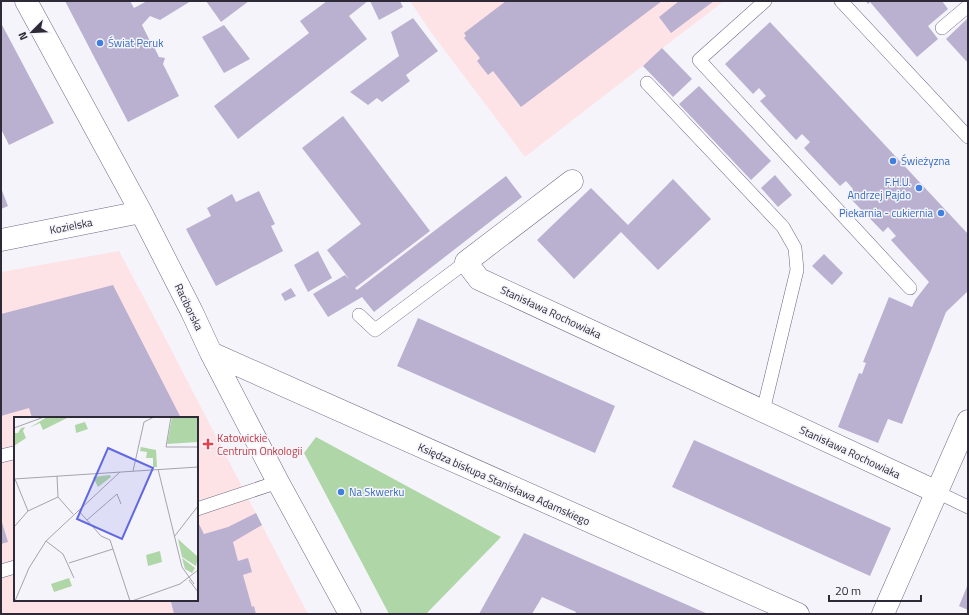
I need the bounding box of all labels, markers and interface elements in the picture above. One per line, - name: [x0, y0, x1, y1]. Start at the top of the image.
- north arrow: [12, 12, 52, 52]
- text: N: [14, 29, 32, 43]
- place label: Świat Peruk: [108, 35, 164, 51]
- marker: Świat Peruk: [95, 38, 105, 48]
- place label: Świeżyzna: [901, 153, 950, 169]
- marker: Świeżyzna: [888, 156, 898, 166]
- place label: F.H.U. Andrzej Pajdo: [848, 174, 911, 203]
- marker: F.H.U. Andrzej Pajdo: [914, 183, 924, 193]
- place label: Piekarnia - cukiernia: [839, 205, 933, 221]
- marker: Piekarnia - cukiernia: [936, 208, 946, 218]
- street label: Kozielska: [48, 214, 94, 238]
- street label: Raciborska: [171, 281, 208, 334]
- street label: Stanisława Rochowiaka: [498, 282, 605, 343]
- inset map: [14, 417, 198, 601]
- street label: Stanisława Rochowiaka: [797, 422, 904, 483]
- place label: Katowickie Centrum Onkologii: [217, 430, 302, 459]
- marker: Katowickie Centrum Onkologii: [202, 438, 214, 450]
- street label: Księdza biskupa Stanisława Adamskiego: [415, 439, 593, 529]
- place label: Na Skwerku: [349, 484, 405, 500]
- marker: Na Skwerku: [336, 487, 346, 497]
- scale bar: [829, 577, 921, 603]
- text: 20 m: [835, 581, 861, 600]

